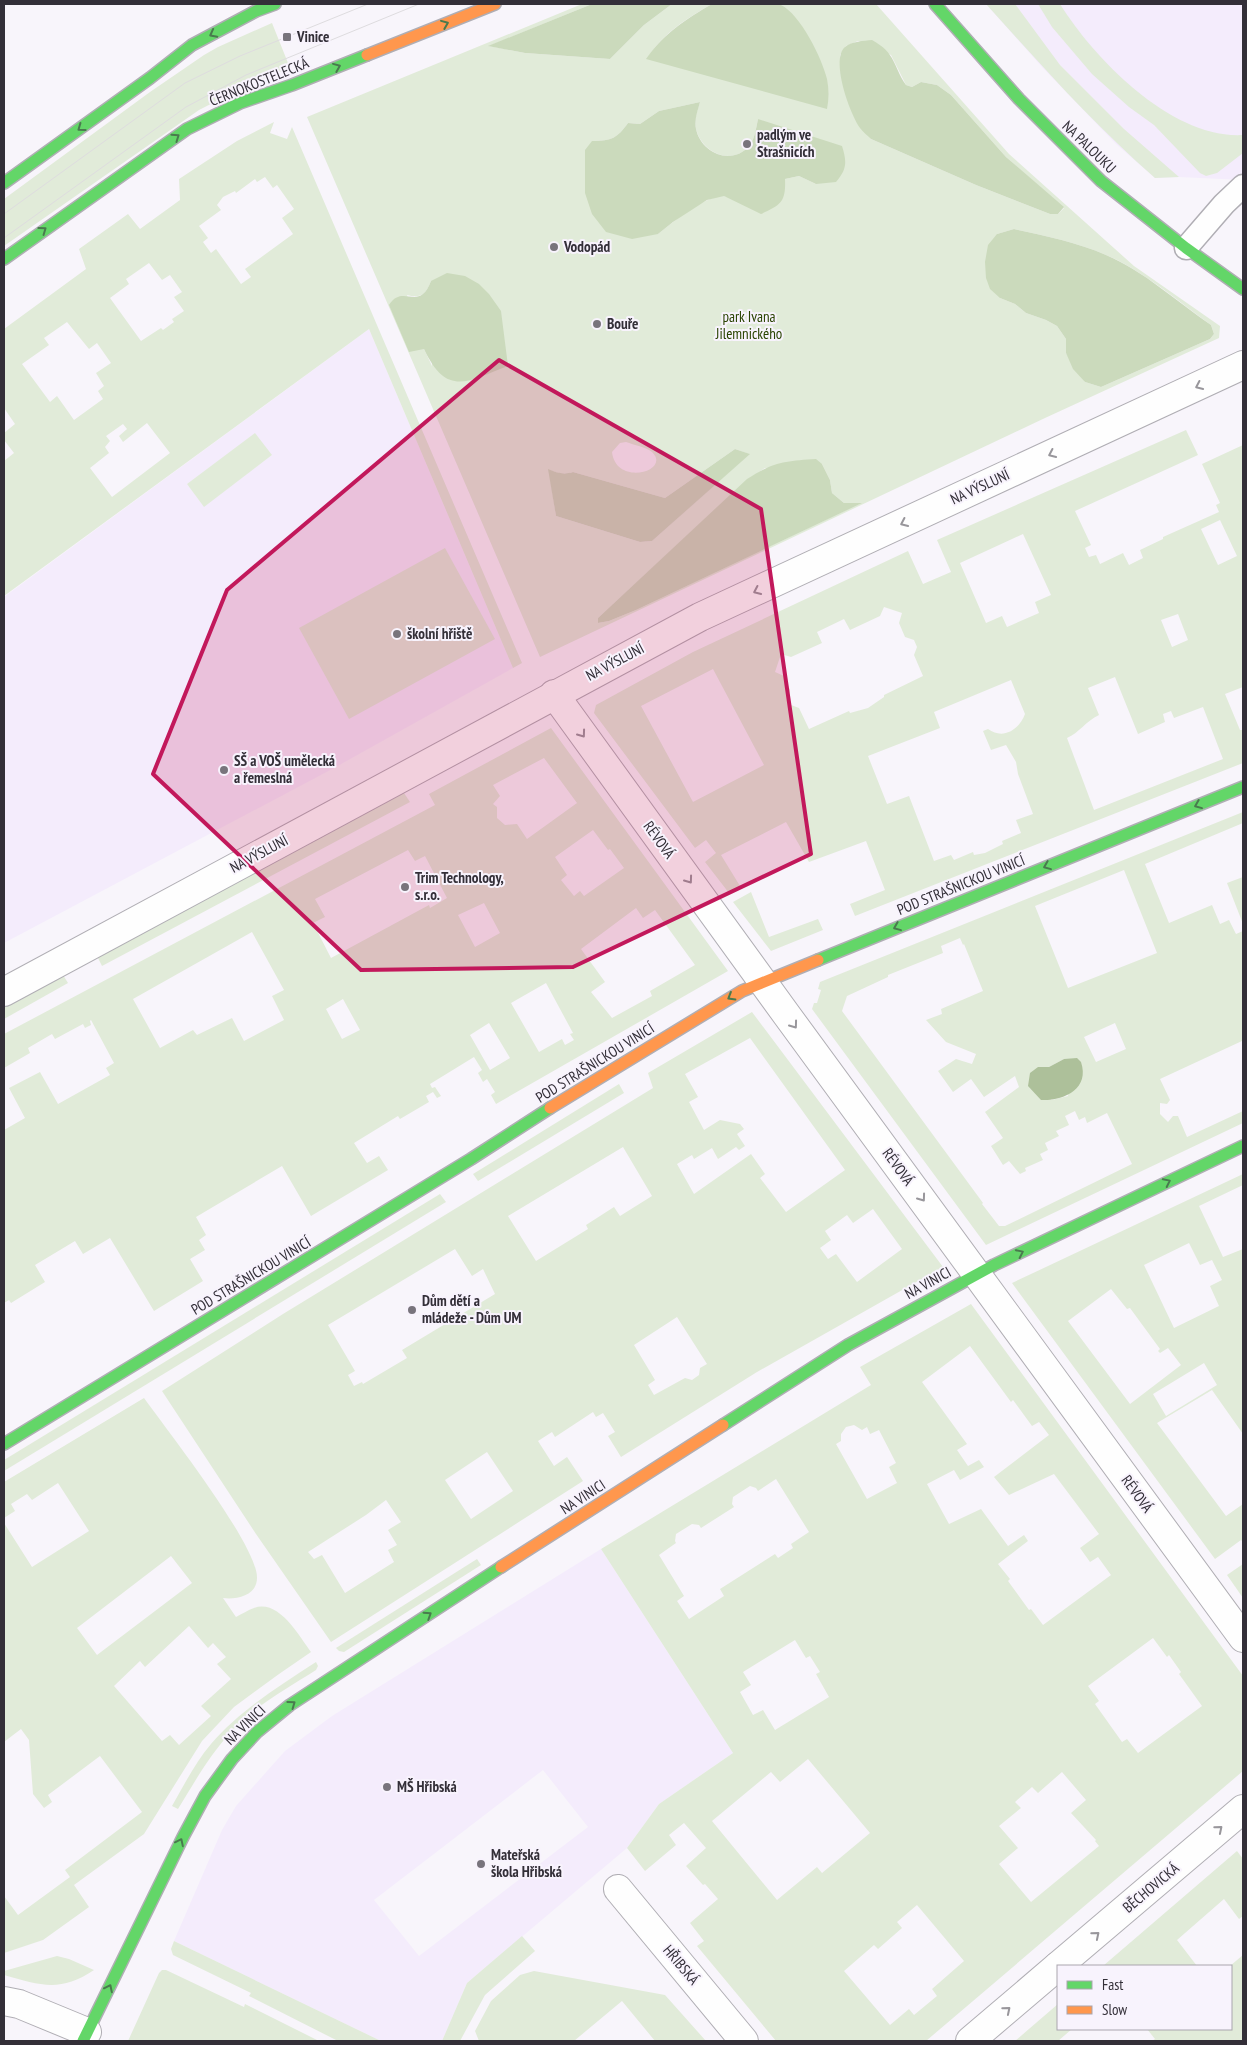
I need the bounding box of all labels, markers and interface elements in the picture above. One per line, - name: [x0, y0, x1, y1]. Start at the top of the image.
- one-way arrow: [440, 20, 448, 30]
- place label: Vinice: [296, 27, 330, 46]
- one-way arrow: [209, 28, 218, 38]
- marker: Vinice: [281, 31, 293, 43]
- street label: ČERNOKOSTELECKÁ: [206, 53, 312, 110]
- one-way arrow: [332, 63, 341, 73]
- street label: NA PALOUKU: [1058, 116, 1120, 177]
- one-way arrow: [77, 122, 86, 131]
- place label: padlým ve Strašnicích: [757, 125, 815, 161]
- one-way arrow: [170, 134, 180, 143]
- marker: padlým ve Strašnicích: [741, 138, 753, 150]
- one-way arrow: [37, 227, 47, 236]
- place label: Vodopád: [563, 237, 611, 256]
- marker: Vodopád: [548, 241, 560, 253]
- park label: park Ivana Jilemnického: [715, 307, 782, 343]
- place label: Bouře: [607, 314, 639, 333]
- marker: Bouře: [591, 318, 603, 330]
- one-way arrow: [1195, 380, 1204, 390]
- one-way arrow: [1048, 448, 1057, 459]
- street label: NA VÝSLUNÍ: [947, 464, 1013, 508]
- one-way arrow: [900, 516, 909, 527]
- one-way arrow: [753, 585, 762, 595]
- place label: školní hřiště: [407, 624, 472, 643]
- marker: školní hřiště: [391, 628, 403, 640]
- street label: NA VÝSLUNÍ: [582, 638, 648, 685]
- one-way arrow: [577, 728, 585, 737]
- place label: SŠ a VOŠ umělecká a řemeslná: [234, 751, 335, 787]
- marker: SŠ a VOŠ umělecká a řemeslná: [218, 764, 230, 776]
- one-way arrow: [1194, 799, 1203, 810]
- street label: RÉVOVÁ: [639, 817, 680, 863]
- street label: NA VÝSLUNÍ: [226, 830, 292, 877]
- street label: POD STRAŠNICKOU VINICÍ: [894, 850, 1028, 919]
- one-way arrow: [1044, 861, 1052, 871]
- place label: Trim Technology, s.r.o.: [415, 868, 504, 904]
- one-way arrow: [683, 874, 691, 883]
- marker: Trim Technology, s.r.o.: [399, 881, 411, 893]
- one-way arrow: [893, 921, 902, 931]
- one-way arrow: [728, 991, 737, 1001]
- street label: POD STRAŠNICKOU VINICÍ: [532, 1018, 658, 1107]
- one-way arrow: [788, 1019, 797, 1029]
- street label: RÉVOVÁ: [878, 1144, 919, 1190]
- one-way arrow: [1162, 1178, 1171, 1189]
- one-way arrow: [916, 1192, 925, 1202]
- street label: POD STRAŠNICKOU VINICÍ: [188, 1232, 314, 1319]
- one-way arrow: [1015, 1248, 1024, 1259]
- street label: NA VINICI: [901, 1262, 954, 1303]
- place label: Dům dětí a mládeže - Dům UM: [422, 1291, 521, 1327]
- marker: Dům dětí a mládeže - Dům UM: [406, 1304, 418, 1316]
- street label: RÉVOVÁ: [1117, 1471, 1158, 1517]
- street label: NA VINICI: [557, 1475, 609, 1518]
- one-way arrow: [422, 1612, 431, 1621]
- street label: NA VINICI: [220, 1700, 269, 1749]
- one-way arrow: [286, 1701, 296, 1710]
- place label: MŠ Hřibská: [397, 1777, 457, 1796]
- marker: MŠ Hřibská: [381, 1781, 393, 1793]
- one-way arrow: [1214, 1826, 1223, 1835]
- one-way arrow: [174, 1838, 184, 1847]
- place label: Mateřská škola Hřibská: [491, 1845, 562, 1881]
- marker: Mateřská škola Hřibská: [475, 1858, 487, 1870]
- street label: BĚCHOVICKÁ: [1119, 1858, 1183, 1917]
- one-way arrow: [1090, 1931, 1099, 1940]
- street label: HŘIBSKÁ: [659, 1941, 704, 1989]
- legend: [1057, 1965, 1232, 2030]
- text: Fast: [1102, 1975, 1123, 1994]
- one-way arrow: [102, 1984, 113, 1993]
- text: Slow: [1102, 2000, 1127, 2019]
- one-way arrow: [1002, 2006, 1011, 2015]

